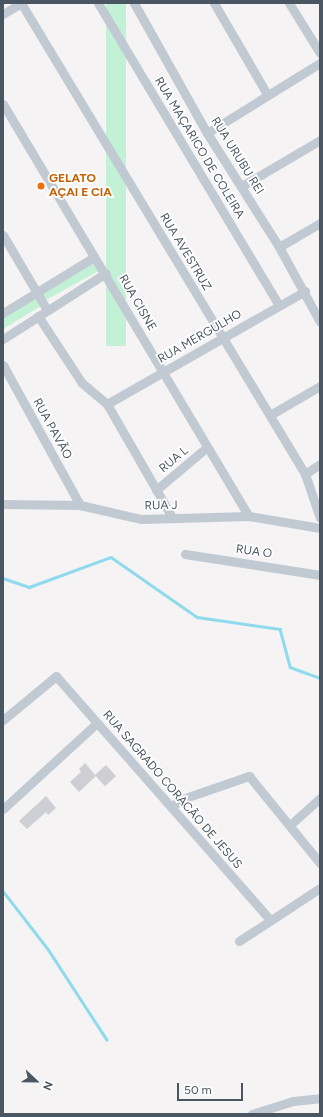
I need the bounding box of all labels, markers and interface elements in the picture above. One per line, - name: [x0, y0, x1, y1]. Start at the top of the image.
- street label: RUA MAÇARICO DE COLEIRA: [151, 75, 247, 221]
- street label: RUA URUBU REI: [208, 115, 266, 197]
- place label: GELATO AÇAI E CIA: [49, 172, 112, 200]
- marker: GELATO AÇAI E CIA: [36, 181, 46, 191]
- street label: RUA AVESTRUZ: [156, 211, 214, 293]
- street label: RUA CISNE: [115, 272, 159, 334]
- street label: RUA MERGULHO: [156, 307, 244, 367]
- street label: RUA PAVÃO: [29, 396, 75, 462]
- street label: RUA L: [157, 444, 191, 476]
- street label: RUA J: [144, 499, 178, 513]
- street label: RUA O: [235, 542, 273, 562]
- street label: RUA SAGRADO CORACÃO DE JESUS: [99, 708, 245, 872]
- north arrow: [16, 1061, 56, 1101]
- scale bar: [179, 1075, 245, 1101]
- text: N: [40, 1079, 55, 1092]
- text: 50 m: [184, 1083, 212, 1097]

